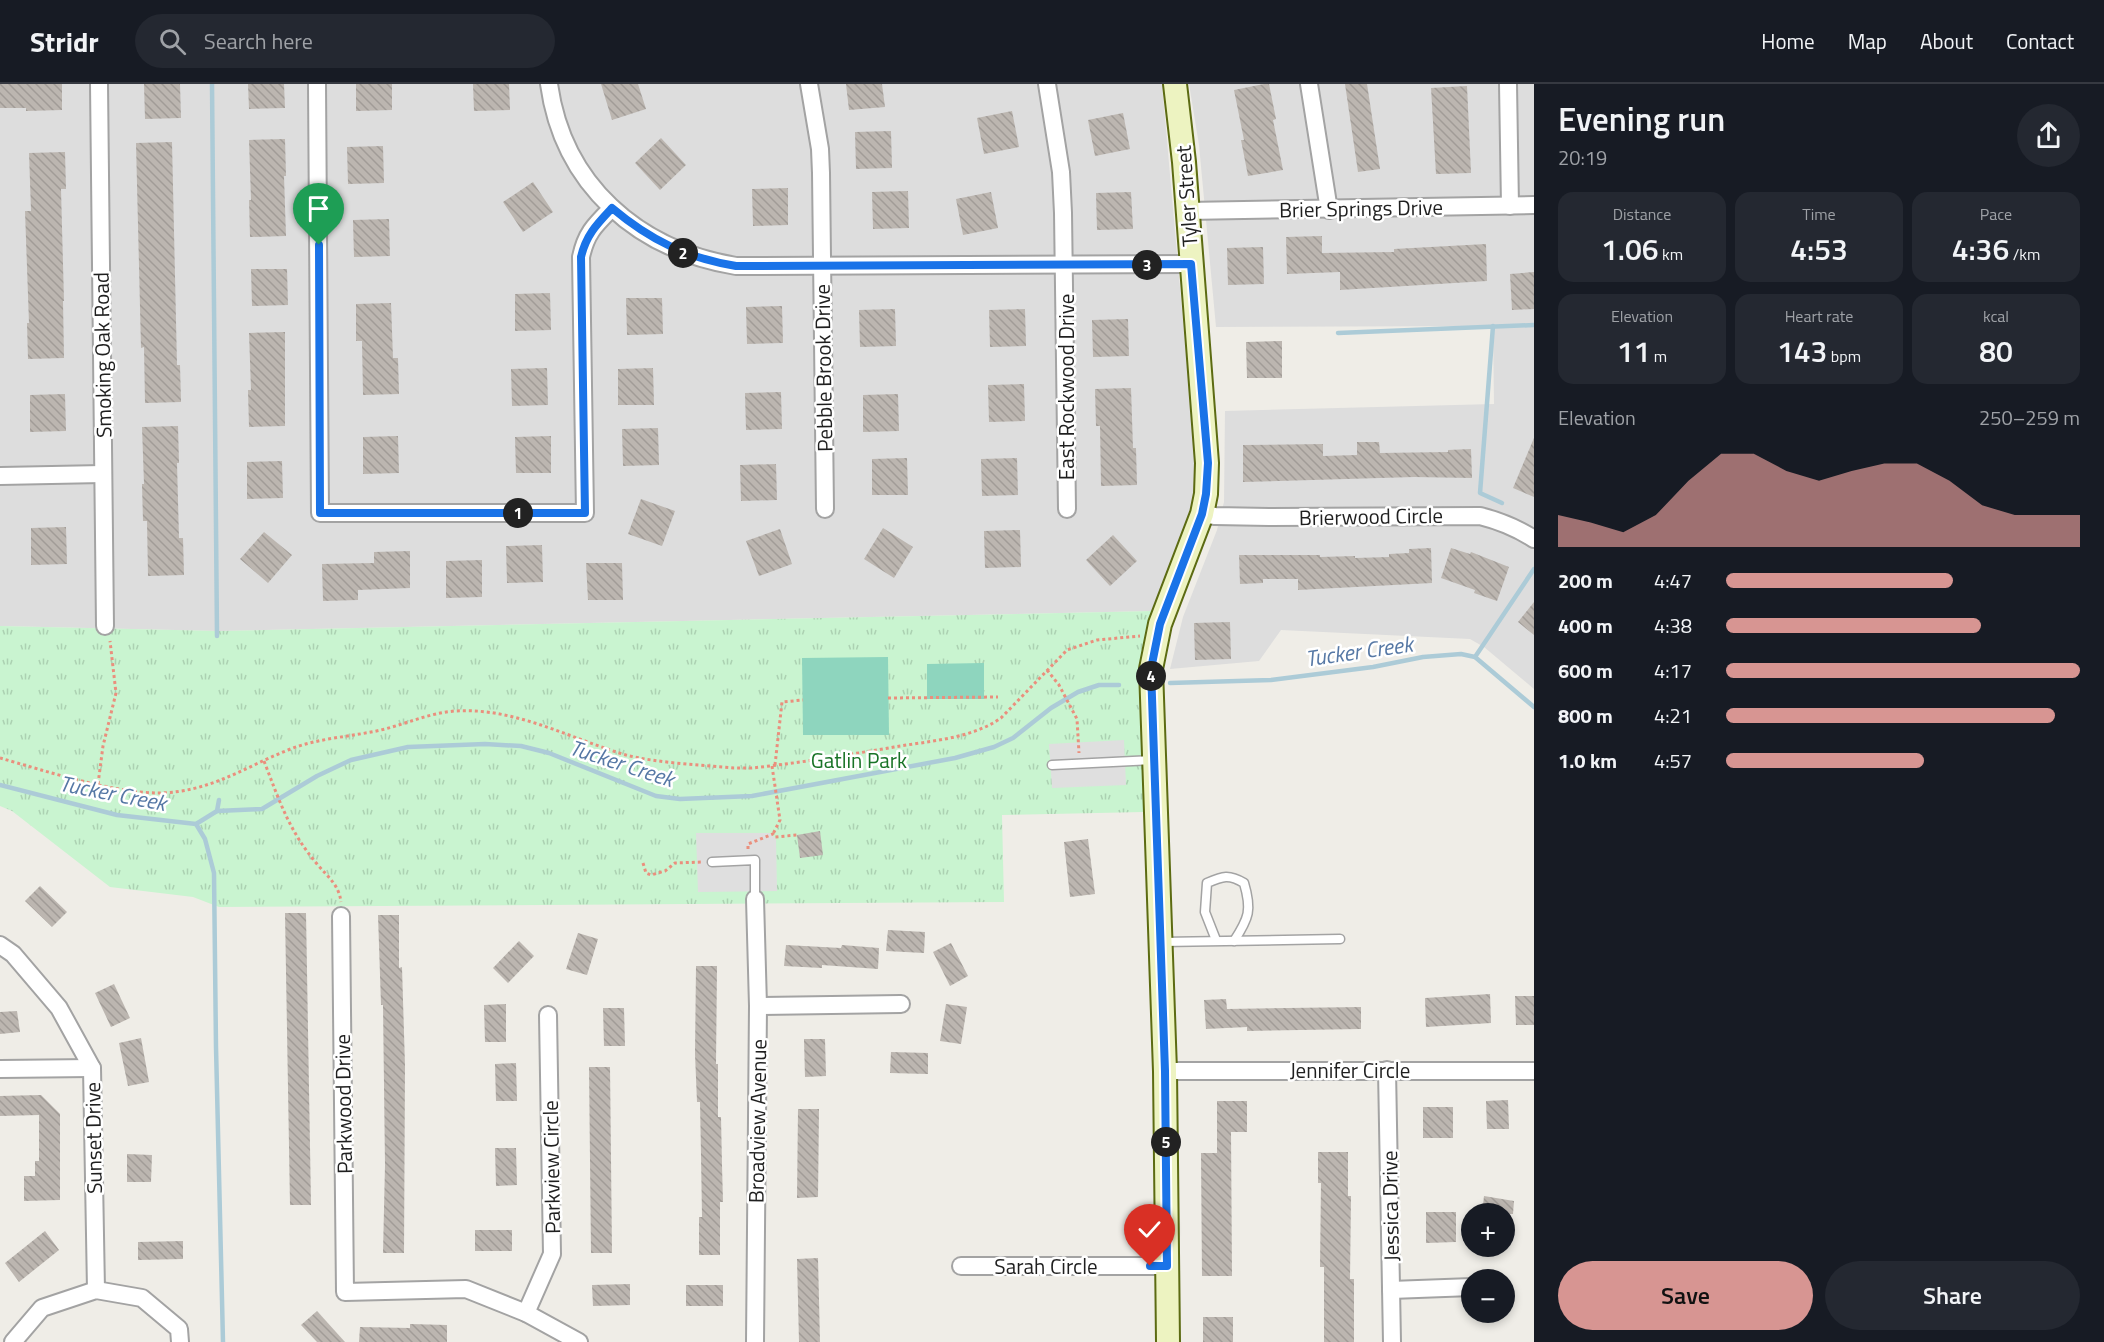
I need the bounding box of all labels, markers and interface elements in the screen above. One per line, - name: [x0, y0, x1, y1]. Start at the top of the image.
- search box: [135, 14, 555, 68]
- text: Stridr: [30, 20, 99, 63]
- text: Search here: [204, 24, 313, 58]
- icon: search: [156, 25, 189, 58]
- text: Home: [1761, 25, 1815, 57]
- text: Map: [1848, 25, 1887, 57]
- text: About: [1920, 25, 1973, 57]
- text: Contact: [2006, 25, 2074, 57]
- text: Evening run: [1558, 94, 1725, 144]
- button: share: [2017, 104, 2080, 167]
- text: 20:19: [1558, 142, 1607, 173]
- street label: Tyler Street: [1166, 144, 1205, 248]
- pin: [293, 183, 344, 245]
- street label: Brier Springs Drive: [1279, 191, 1443, 225]
- icon: arrive: [302, 192, 335, 225]
- text: Distance: [1613, 202, 1671, 226]
- text: Time: [1802, 202, 1836, 226]
- text: Pace: [1980, 202, 2012, 226]
- text: 1.06: [1601, 226, 1659, 272]
- text: 4:53: [1790, 226, 1848, 272]
- text: 4:36: [1952, 226, 2009, 272]
- pin: 2: [668, 238, 698, 268]
- text: 2: [679, 241, 687, 265]
- text: km: [1659, 242, 1683, 266]
- text: /km: [2009, 242, 2040, 266]
- pin: 3: [1132, 250, 1162, 280]
- text: 3: [1143, 253, 1151, 277]
- street label: Smoking Oak Road: [85, 272, 119, 438]
- street label: Pebble Brook Drive: [806, 284, 840, 452]
- street label: East Rockwood Drive: [1050, 294, 1082, 480]
- text: Elevation: [1611, 304, 1673, 328]
- text: Heart rate: [1785, 304, 1853, 328]
- text: kcal: [1983, 304, 2009, 328]
- text: 11: [1617, 328, 1650, 374]
- text: 143: [1777, 328, 1827, 374]
- text: 80: [1979, 328, 2013, 374]
- text: m: [1650, 344, 1667, 368]
- text: bpm: [1827, 344, 1861, 368]
- text: Elevation: [1558, 402, 1636, 433]
- text: 250–259 m: [1979, 402, 2080, 433]
- pin: 1: [503, 498, 533, 528]
- street label: Brierwood Circle: [1299, 499, 1443, 533]
- text: 1: [514, 501, 522, 525]
- text: 200 m: [1558, 565, 1613, 596]
- text: 4:47: [1654, 565, 1692, 596]
- text: 400 m: [1558, 610, 1613, 641]
- text: 4:38: [1654, 610, 1692, 641]
- water label: Tucker Creek: [1303, 626, 1417, 675]
- text: 600 m: [1558, 655, 1613, 686]
- text: 4:17: [1654, 655, 1692, 686]
- pin: 4: [1136, 661, 1166, 691]
- text: 4: [1147, 664, 1155, 688]
- text: 800 m: [1558, 700, 1613, 731]
- text: 4:21: [1654, 700, 1692, 731]
- water label: Tucker Creek: [565, 730, 681, 797]
- park label: Gatlin Park: [811, 744, 907, 776]
- text: 1.0 km: [1558, 745, 1617, 776]
- text: 4:57: [1654, 745, 1692, 776]
- water label: Tucker Creek: [57, 766, 171, 820]
- street label: Parkwood Drive: [326, 1034, 360, 1174]
- street label: Broadview Avenue: [740, 1039, 774, 1203]
- street label: Jennifer Circle: [1290, 1054, 1410, 1086]
- street label: Sunset Drive: [76, 1082, 110, 1194]
- street label: Parkview Circle: [534, 1100, 568, 1234]
- pin: 5: [1151, 1127, 1181, 1157]
- text: 5: [1162, 1130, 1170, 1154]
- street label: Jessica Drive: [1373, 1150, 1407, 1262]
- map controls: [1461, 1203, 1515, 1323]
- button: +: [1461, 1203, 1515, 1257]
- pin: [1124, 1204, 1175, 1266]
- icon: check: [1133, 1213, 1166, 1246]
- street label: Sarah Circle: [994, 1250, 1098, 1282]
- button: Save: [1558, 1261, 1813, 1330]
- button: Share: [1825, 1261, 2080, 1330]
- button: −: [1461, 1269, 1515, 1323]

